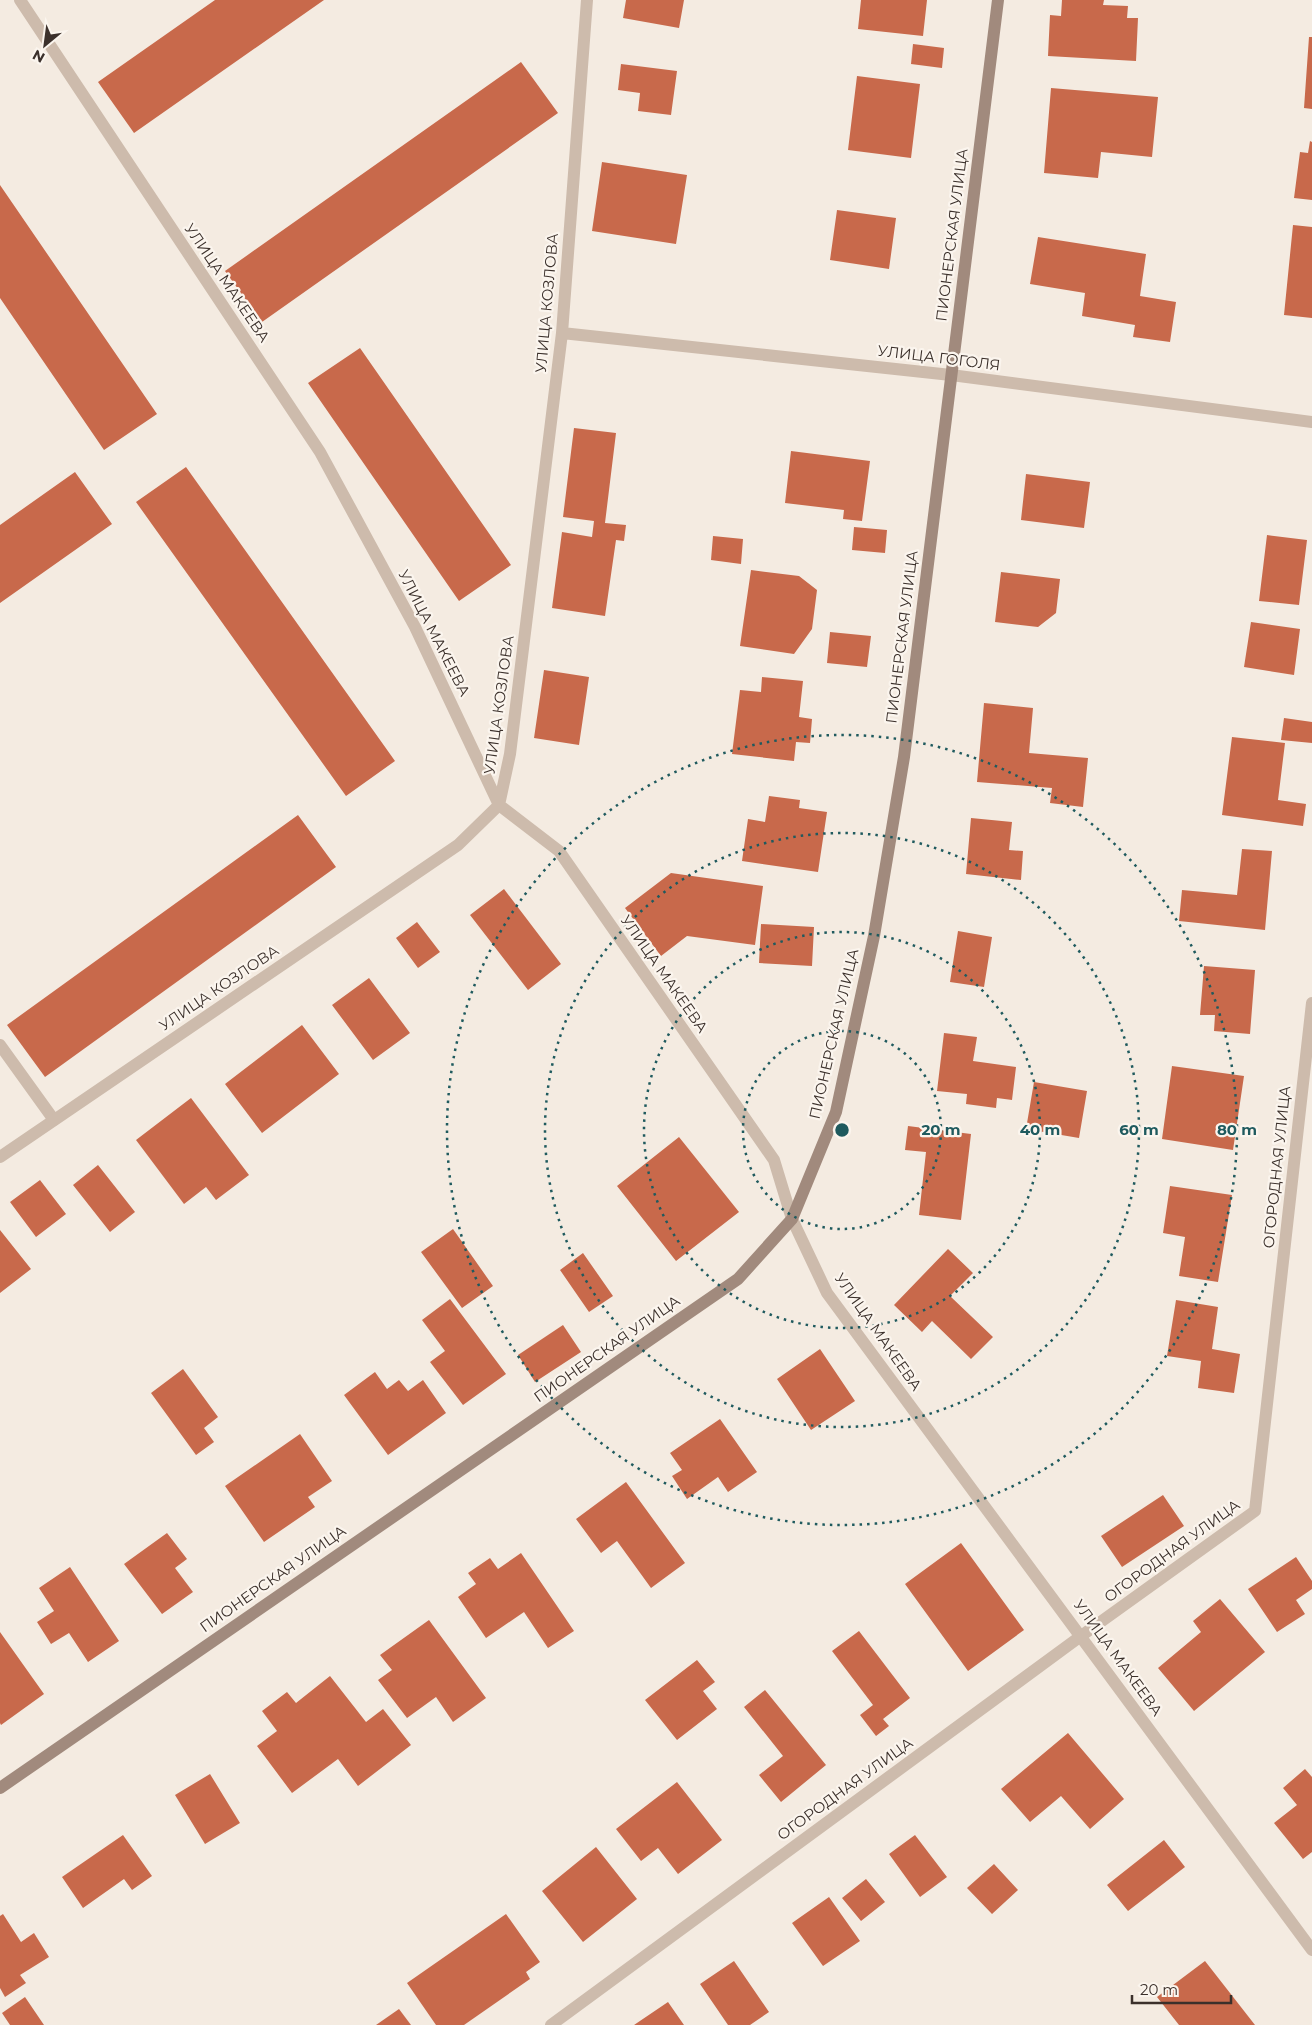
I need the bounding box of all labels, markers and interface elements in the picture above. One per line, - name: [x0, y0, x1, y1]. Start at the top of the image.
- north arrow: [20, 20, 70, 70]
- text: N: [29, 46, 48, 67]
- street label: ПИОНЕРСКАЯ УЛИЦА: [931, 147, 972, 323]
- street label: УЛИЦА МАКЕЕВА: [181, 220, 274, 346]
- street label: УЛИЦА КОЗЛОВА: [531, 232, 562, 374]
- street label: УЛИЦА ГОГОЛЯ: [877, 341, 1002, 374]
- street label: ПИОНЕРСКАЯ УЛИЦА: [881, 549, 922, 725]
- street label: УЛИЦА МАКЕЕВА: [394, 566, 475, 699]
- street label: УЛИЦА КОЗЛОВА: [479, 634, 518, 776]
- street label: УЛИЦА МАКЕЕВА: [617, 911, 712, 1036]
- street label: УЛИЦА КОЗЛОВА: [155, 941, 282, 1035]
- street label: ПИОНЕРСКАЯ УЛИЦА: [805, 947, 862, 1121]
- street label: ОГОРОДНАЯ УЛИЦА: [1259, 1085, 1294, 1249]
- text: 20 m: [921, 1120, 961, 1139]
- text: 40 m: [1020, 1120, 1060, 1139]
- text: 60 m: [1119, 1120, 1159, 1139]
- text: 80 m: [1217, 1120, 1257, 1139]
- centre of rings: [833, 1121, 851, 1139]
- street label: УЛИЦА МАКЕЕВА: [831, 1269, 926, 1394]
- street label: ПИОНЕРСКАЯ УЛИЦА: [530, 1291, 684, 1406]
- street label: ОГОРОДНАЯ УЛИЦА: [1100, 1495, 1243, 1606]
- street label: ПИОНЕРСКАЯ УЛИЦА: [196, 1521, 350, 1636]
- street label: УЛИЦА МАКЕЕВА: [1070, 1596, 1167, 1720]
- street label: ОГОРОДНАЯ УЛИЦА: [773, 1733, 916, 1844]
- scale bar: [1132, 1972, 1231, 2004]
- text: 20 m: [1140, 1980, 1178, 1999]

